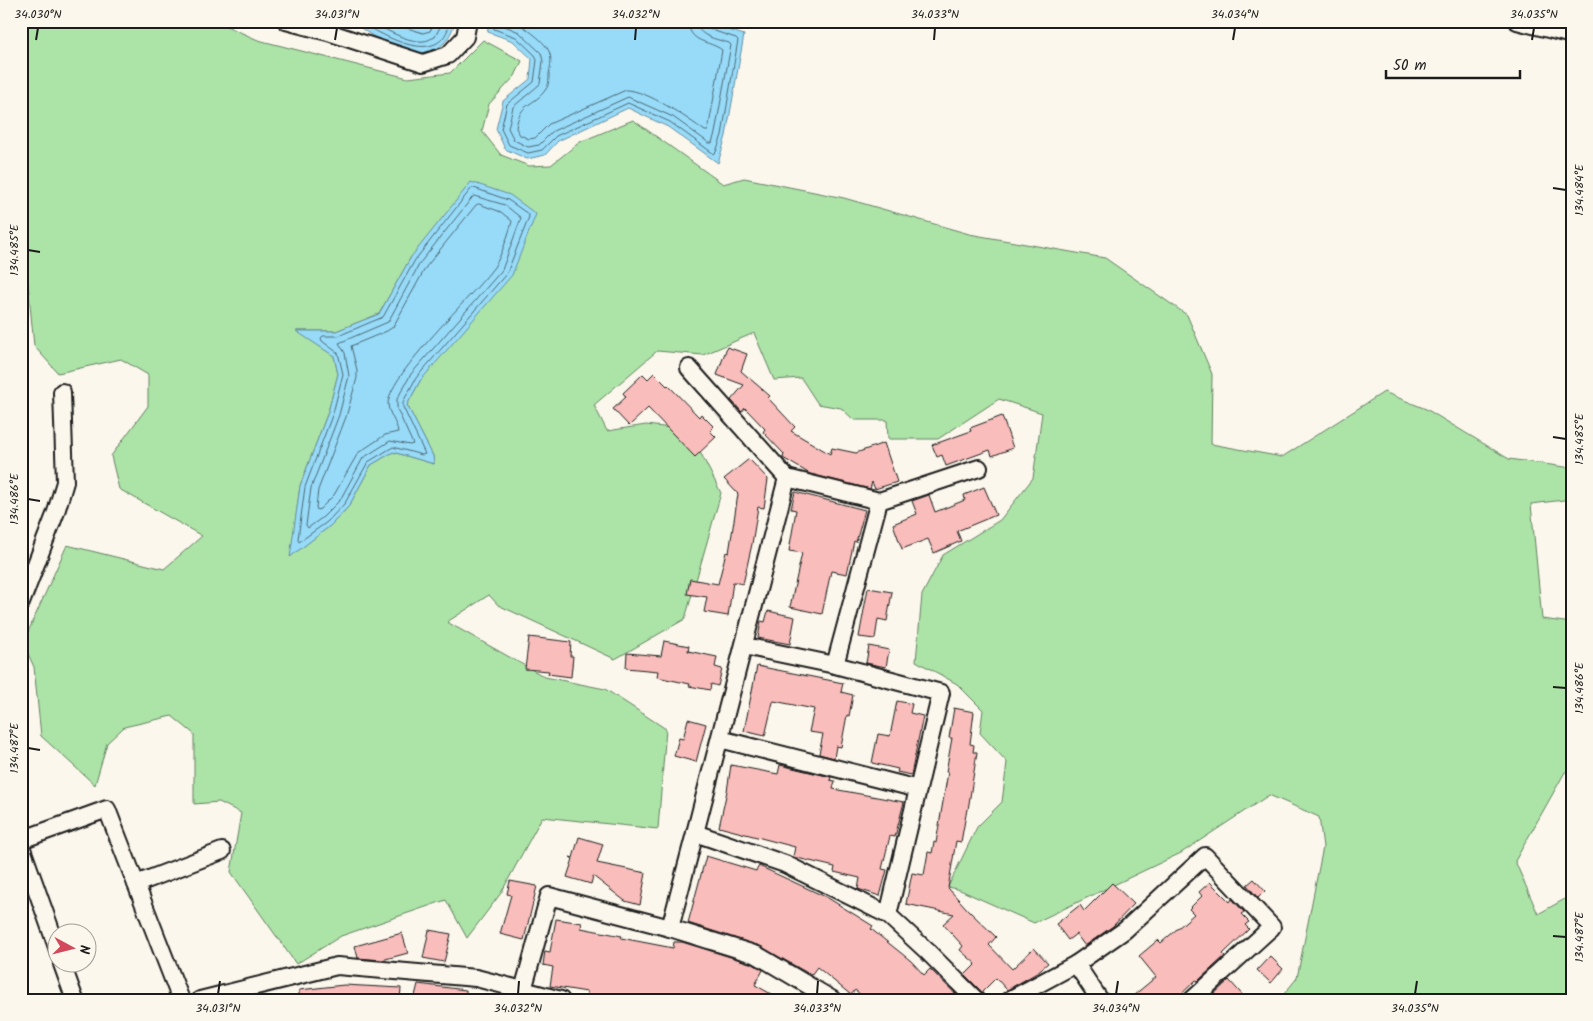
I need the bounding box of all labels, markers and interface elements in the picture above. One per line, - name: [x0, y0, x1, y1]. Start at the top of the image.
- text: 34.030°N: [14, 5, 62, 24]
- text: 34.031°N: [314, 5, 360, 24]
- text: 34.032°N: [612, 5, 660, 24]
- text: 34.033°N: [911, 5, 959, 24]
- text: 34.034°N: [1211, 5, 1259, 24]
- text: 34.035°N: [1510, 5, 1558, 24]
- scale bar: [1386, 48, 1519, 80]
- text: 50 m: [1393, 54, 1427, 78]
- text: 134.484°E: [1570, 163, 1589, 216]
- text: 134.485°E: [5, 223, 24, 276]
- text: 134.485°E: [1570, 412, 1589, 465]
- text: 134.486°E: [5, 472, 24, 525]
- text: 134.486°E: [1570, 661, 1589, 714]
- text: 134.487°E: [5, 722, 24, 773]
- text: 134.487°E: [1570, 911, 1589, 962]
- north arrow: [48, 924, 98, 974]
- text: N: [72, 944, 95, 955]
- text: 34.031°N: [195, 999, 241, 1018]
- text: 34.032°N: [494, 999, 542, 1018]
- text: 34.033°N: [793, 999, 841, 1018]
- text: 34.034°N: [1092, 999, 1140, 1018]
- text: 34.035°N: [1391, 999, 1439, 1018]

